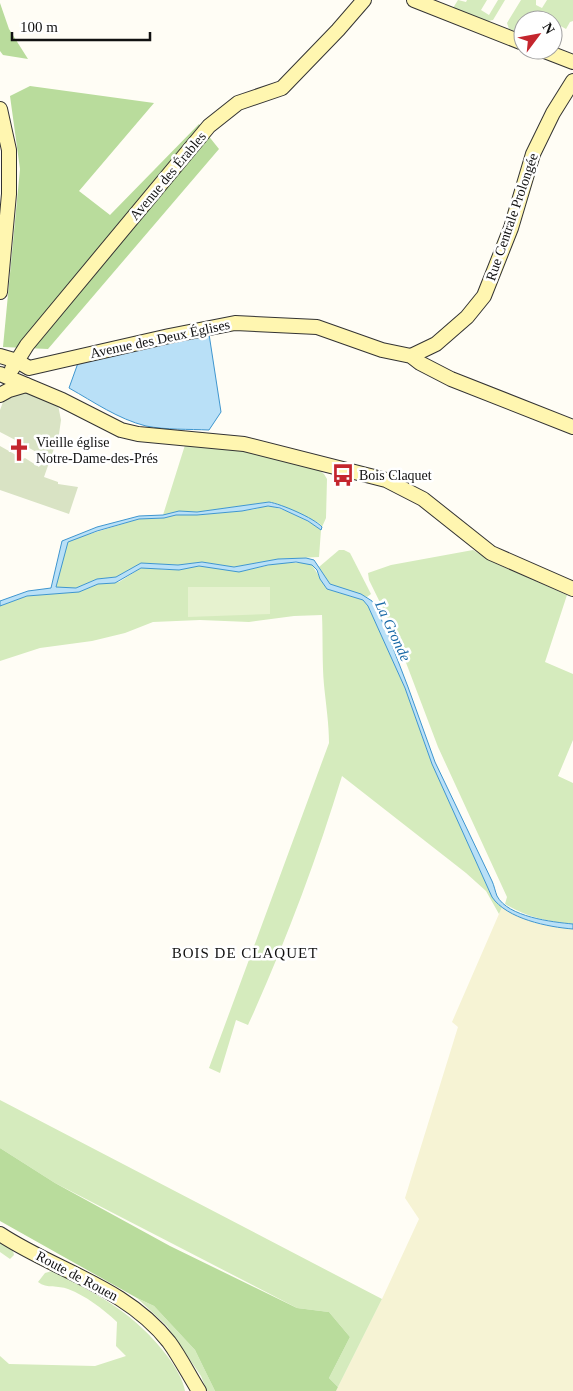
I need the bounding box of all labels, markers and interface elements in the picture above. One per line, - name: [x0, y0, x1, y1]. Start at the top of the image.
- scale bar: [12, 10, 150, 42]
- north arrow: [513, 10, 563, 60]
- text: 100 m: [20, 19, 58, 35]
- text: N: [540, 20, 558, 37]
- street label: Avenue des Érables: [126, 128, 209, 223]
- street label: Rue Centrale Prolongée: [483, 151, 541, 283]
- street label: Avenue des Deux Églises: [89, 316, 231, 361]
- place label: Vieille église Notre-Dame-des-Prés: [36, 435, 158, 466]
- church icon: Vieille église Notre-Dame-des-Prés: [6, 437, 32, 463]
- bus stop icon: Bois Claquet: [330, 462, 356, 488]
- place label: Bois Claquet: [359, 468, 432, 483]
- water label: La Gronde: [372, 597, 414, 664]
- district label: BOIS DE CLAQUET: [172, 945, 318, 961]
- street label: Route de Rouen: [34, 1248, 120, 1304]

